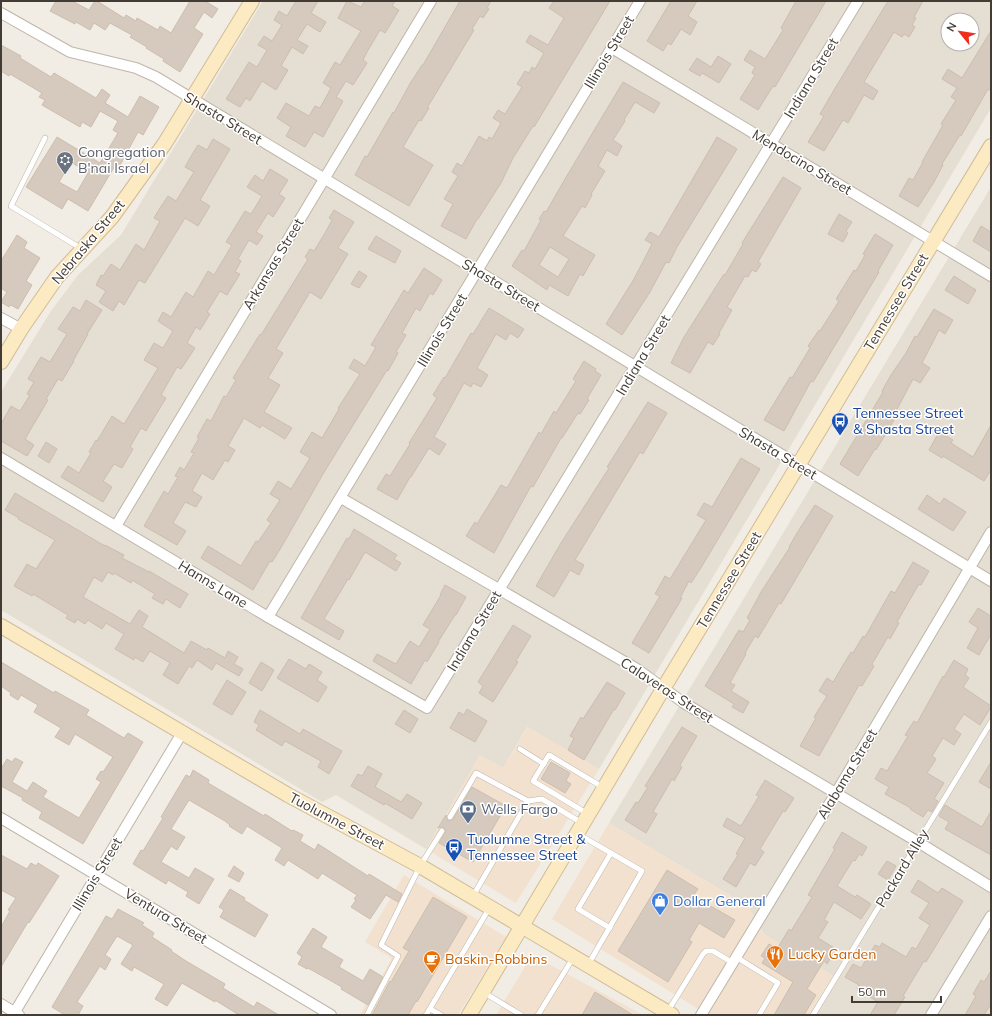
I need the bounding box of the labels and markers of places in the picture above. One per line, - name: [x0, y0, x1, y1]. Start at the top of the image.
- place label: Congregation B'nai Israel: [78, 143, 166, 177]
- synagogue icon: Congregation B'nai Israel: [55, 150, 75, 175]
- place label: Tennessee Street & Shasta Street: [853, 404, 964, 438]
- bus stop icon: Tennessee Street & Shasta Street: [830, 411, 850, 436]
- bank icon: Wells Fargo: [458, 799, 478, 824]
- place label: Wells Fargo: [481, 800, 558, 818]
- place label: Tuolumne Street & Tennessee Street: [467, 830, 586, 864]
- bus stop icon: Tuolumne Street & Tennessee Street: [444, 837, 464, 862]
- shop icon: Dollar General: [650, 891, 670, 916]
- place label: Dollar General: [673, 892, 766, 910]
- restaurant icon: Lucky Garden: [765, 944, 785, 969]
- place label: Lucky Garden: [788, 945, 876, 963]
- cafe icon: Baskin-Robbins: [422, 949, 442, 974]
- place label: Baskin-Robbins: [445, 950, 547, 968]

